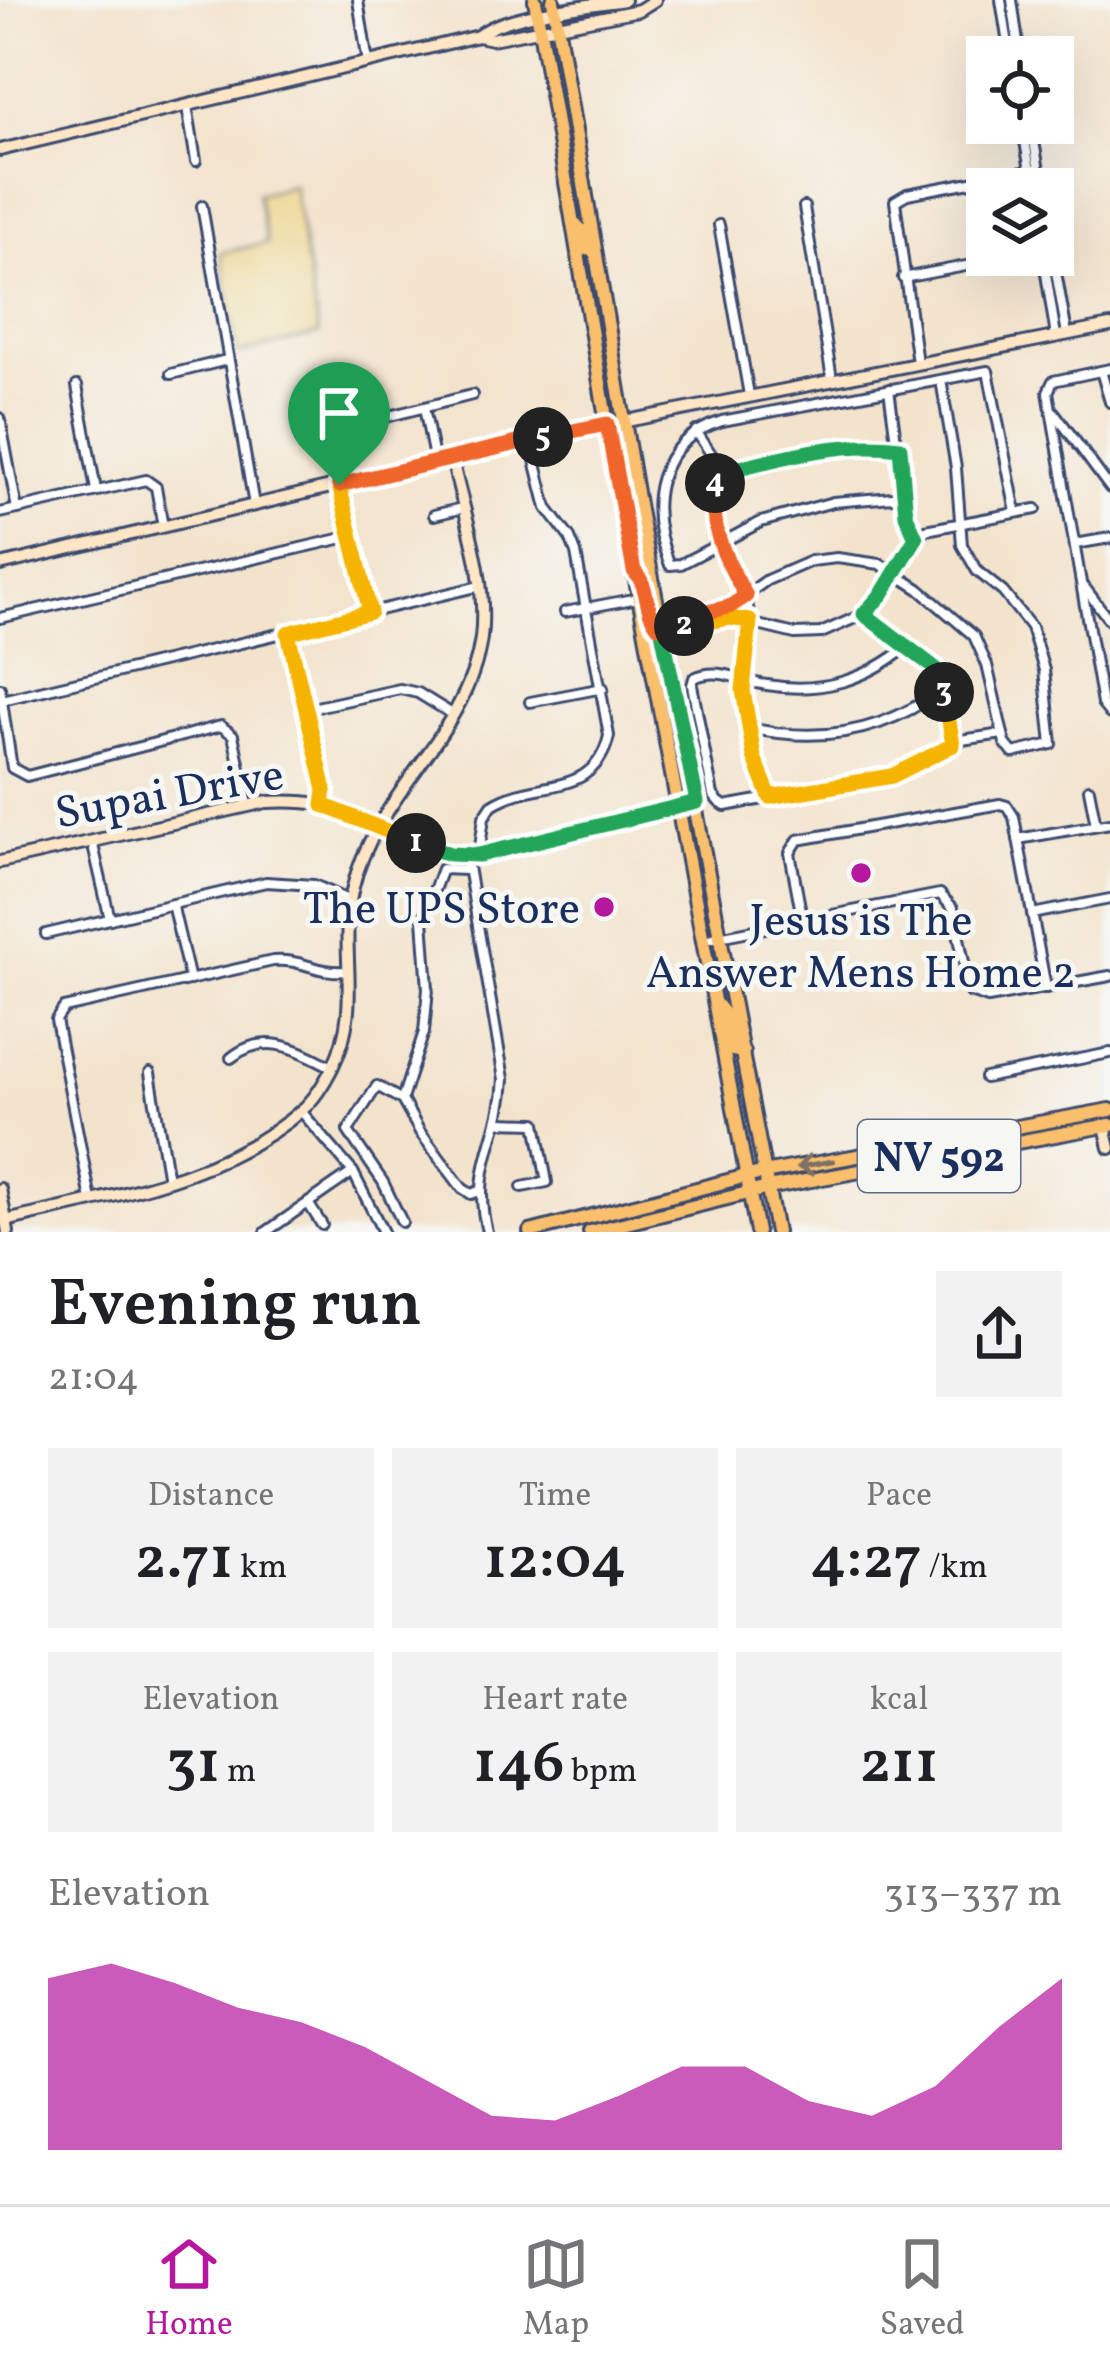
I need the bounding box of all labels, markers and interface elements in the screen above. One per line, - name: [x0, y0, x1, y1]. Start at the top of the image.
- map controls: [966, 36, 1074, 276]
- button: locate: [966, 36, 1074, 144]
- button: layers: [966, 168, 1074, 276]
- pin: [288, 362, 390, 485]
- icon: arrive: [306, 380, 372, 446]
- pin: 5: [513, 407, 573, 467]
- text: 5: [535, 414, 551, 460]
- pin: 4: [685, 453, 745, 513]
- text: 4: [705, 460, 725, 506]
- pin: 2: [654, 596, 714, 656]
- text: 2: [675, 603, 693, 649]
- pin: 3: [914, 662, 974, 722]
- text: 3: [936, 669, 952, 715]
- street label: Supai Drive: [51, 745, 289, 847]
- pin: 1: [386, 813, 446, 873]
- text: 1: [409, 820, 423, 866]
- marker: Jesus is The Answer Mens Home 2: [848, 860, 874, 886]
- place label: The UPS Store: [303, 880, 580, 943]
- place label: Jesus is The Answer Mens Home 2: [646, 892, 1076, 1007]
- marker: The UPS Store: [591, 894, 617, 920]
- road number: NV 592: [858, 1120, 1020, 1192]
- one-way arrow: [796, 1154, 835, 1177]
- text: Evening run: [48, 1261, 422, 1353]
- button: share: [936, 1271, 1062, 1397]
- text: 21:04: [48, 1352, 139, 1406]
- text: Distance: [148, 1474, 274, 1520]
- text: Time: [519, 1474, 591, 1520]
- text: Pace: [866, 1474, 932, 1520]
- text: 2.71: [135, 1520, 233, 1603]
- text: 12:04: [484, 1520, 626, 1603]
- text: 4:27: [810, 1520, 922, 1603]
- text: km: [233, 1546, 287, 1592]
- text: /km: [922, 1546, 988, 1592]
- text: Elevation: [142, 1678, 280, 1724]
- text: Heart rate: [482, 1678, 628, 1724]
- text: kcal: [870, 1678, 928, 1724]
- text: 31: [166, 1724, 220, 1807]
- text: 146: [473, 1724, 564, 1807]
- text: 211: [859, 1724, 939, 1807]
- text: m: [220, 1750, 256, 1796]
- text: bpm: [564, 1750, 637, 1796]
- text: Elevation: [48, 1868, 210, 1922]
- text: 313–337 m: [884, 1868, 1062, 1922]
- tab: Home: [145, 2231, 233, 2349]
- tab: Map: [523, 2231, 589, 2349]
- tab: Saved: [880, 2231, 965, 2349]

